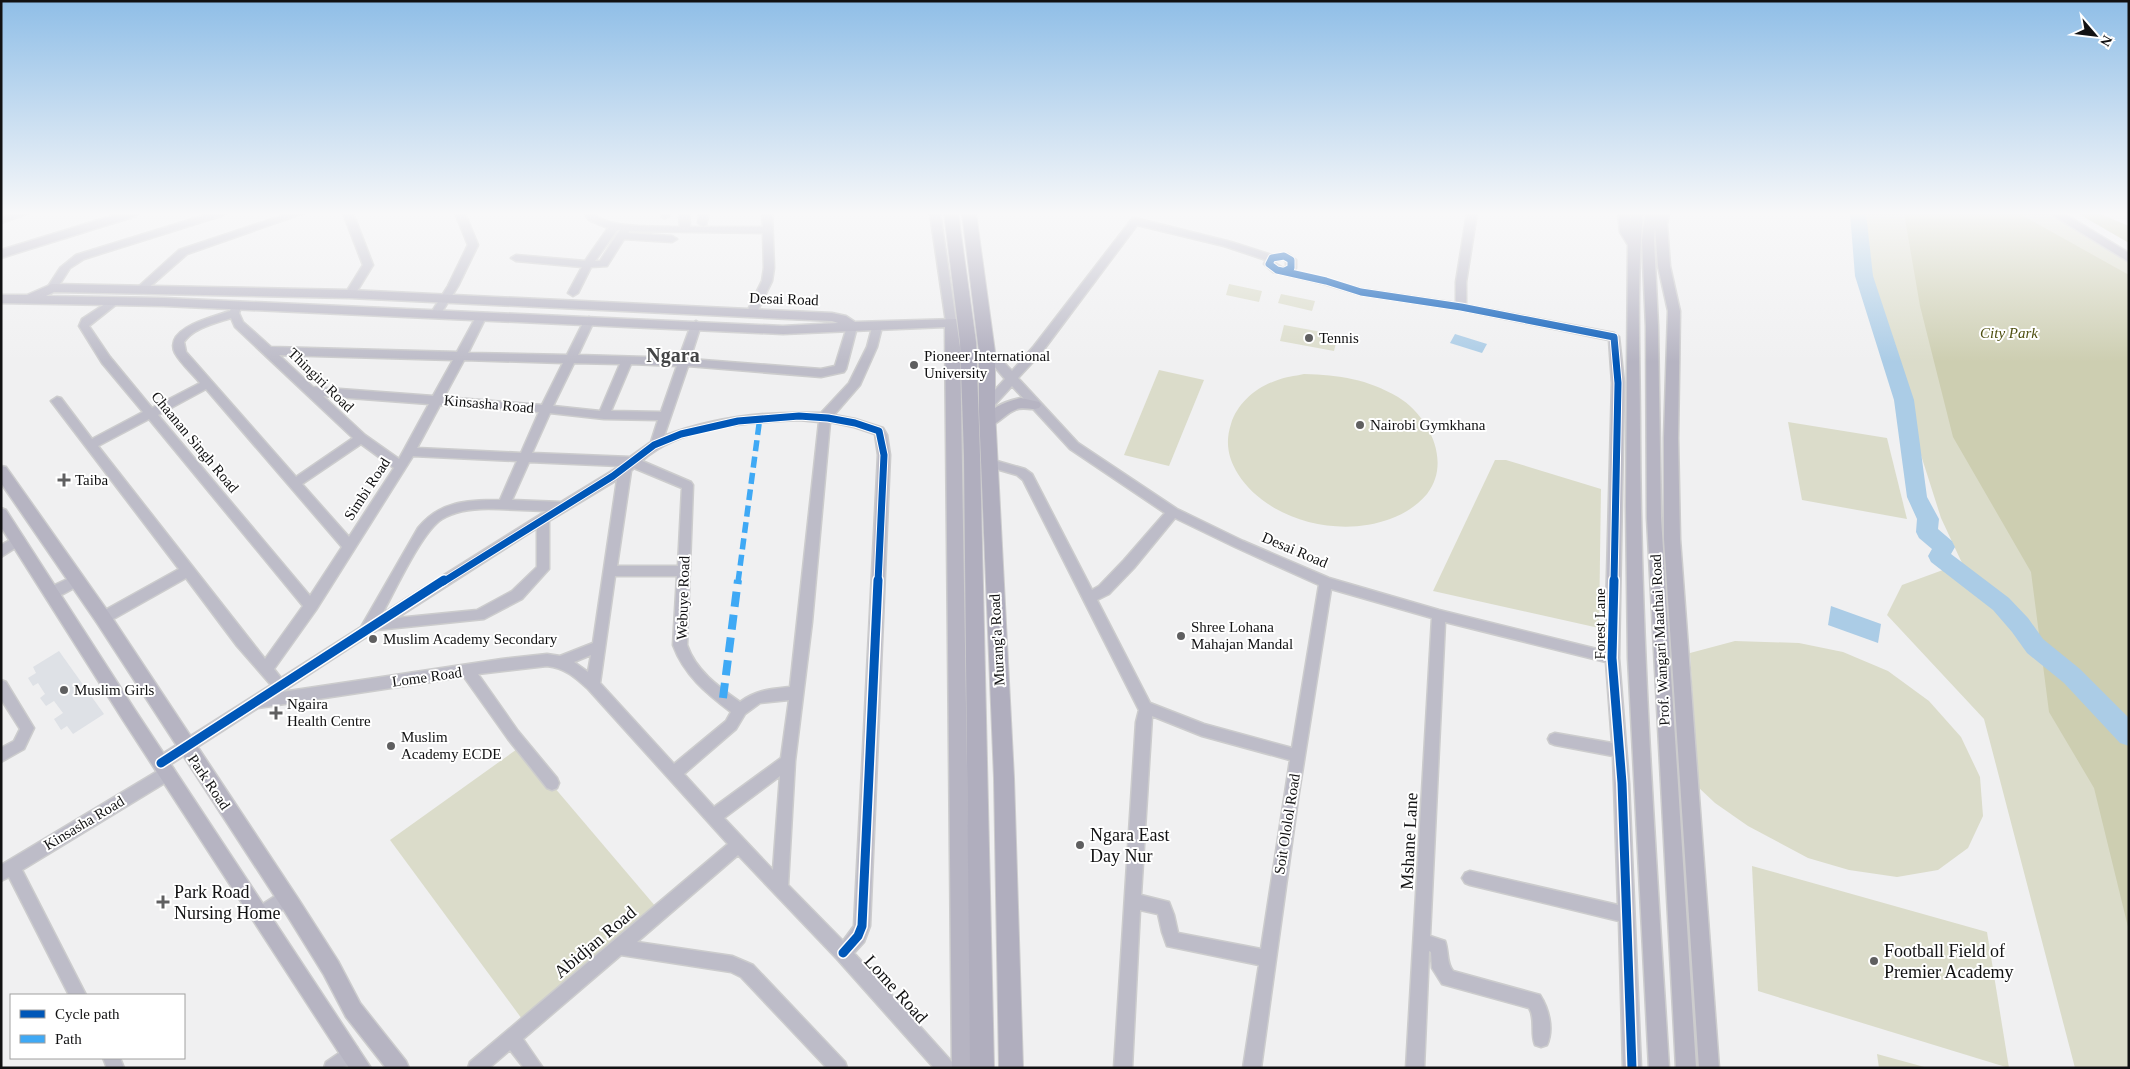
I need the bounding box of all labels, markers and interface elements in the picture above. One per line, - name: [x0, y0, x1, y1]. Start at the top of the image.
- north arrow: [2070, 10, 2120, 60]
- text: N: [2097, 33, 2115, 49]
- street label: Desai Road: [749, 290, 820, 308]
- park label: City Park: [1980, 325, 2038, 341]
- place label: Tennis: [1319, 330, 1359, 346]
- marker: Tennis: [1303, 332, 1315, 344]
- district label: Ngara: [646, 344, 700, 367]
- street label: Thingiri Road: [285, 345, 357, 415]
- place label: Pioneer International University: [924, 348, 1050, 381]
- marker: Pioneer International University: [908, 359, 920, 371]
- street label: Chaanan Singh Road: [148, 388, 242, 496]
- street label: Kinsasha Road: [443, 392, 535, 416]
- place label: Nairobi Gymkhana: [1370, 417, 1486, 433]
- marker: Nairobi Gymkhana: [1354, 419, 1366, 431]
- street label: Simbi Road: [341, 454, 393, 523]
- place label: Taiba: [75, 472, 108, 488]
- marker: Taiba: [57, 473, 71, 487]
- street label: Desai Road: [1260, 529, 1331, 571]
- street label: Prof. Wangari Maathai Road: [1647, 553, 1672, 726]
- street label: Webuye Road: [674, 555, 692, 640]
- street label: Forest Lane: [1592, 588, 1608, 660]
- street label: Murang'a Road: [987, 593, 1007, 686]
- place label: Shree Lohana Mahajan Mandal: [1191, 619, 1293, 652]
- marker: Shree Lohana Mahajan Mandal: [1175, 630, 1187, 642]
- place label: Muslim Academy Secondary: [383, 631, 558, 647]
- marker: Muslim Academy Secondary: [367, 633, 379, 645]
- street label: Lome Road: [391, 664, 463, 690]
- place label: Muslim Girls: [74, 682, 155, 698]
- marker: Muslim Girls: [58, 684, 70, 696]
- place label: Ngaira Health Centre: [287, 696, 371, 729]
- marker: Ngaira Health Centre: [269, 706, 283, 720]
- place label: Muslim Academy ECDE: [401, 729, 501, 762]
- marker: Muslim Academy ECDE: [385, 740, 397, 752]
- street label: Park Road: [185, 751, 233, 813]
- street label: Soit Ololol Road: [1271, 772, 1303, 875]
- street label: Mshane Lane: [1396, 792, 1422, 890]
- street label: Kinsasha Road: [41, 793, 127, 853]
- place label: Ngara East Day Nur: [1090, 825, 1169, 866]
- marker: Ngara East Day Nur: [1074, 839, 1086, 851]
- place label: Park Road Nursing Home: [174, 882, 281, 923]
- marker: Park Road Nursing Home: [156, 895, 170, 909]
- street label: Abidjan Road: [550, 902, 640, 982]
- place label: Football Field of Premier Academy: [1884, 941, 2013, 982]
- street label: Lome Road: [860, 951, 932, 1027]
- marker: Football Field of Premier Academy: [1868, 955, 1880, 967]
- legend: [10, 994, 185, 1059]
- text: Cycle path: [55, 1006, 120, 1022]
- text: Path: [55, 1031, 82, 1047]

